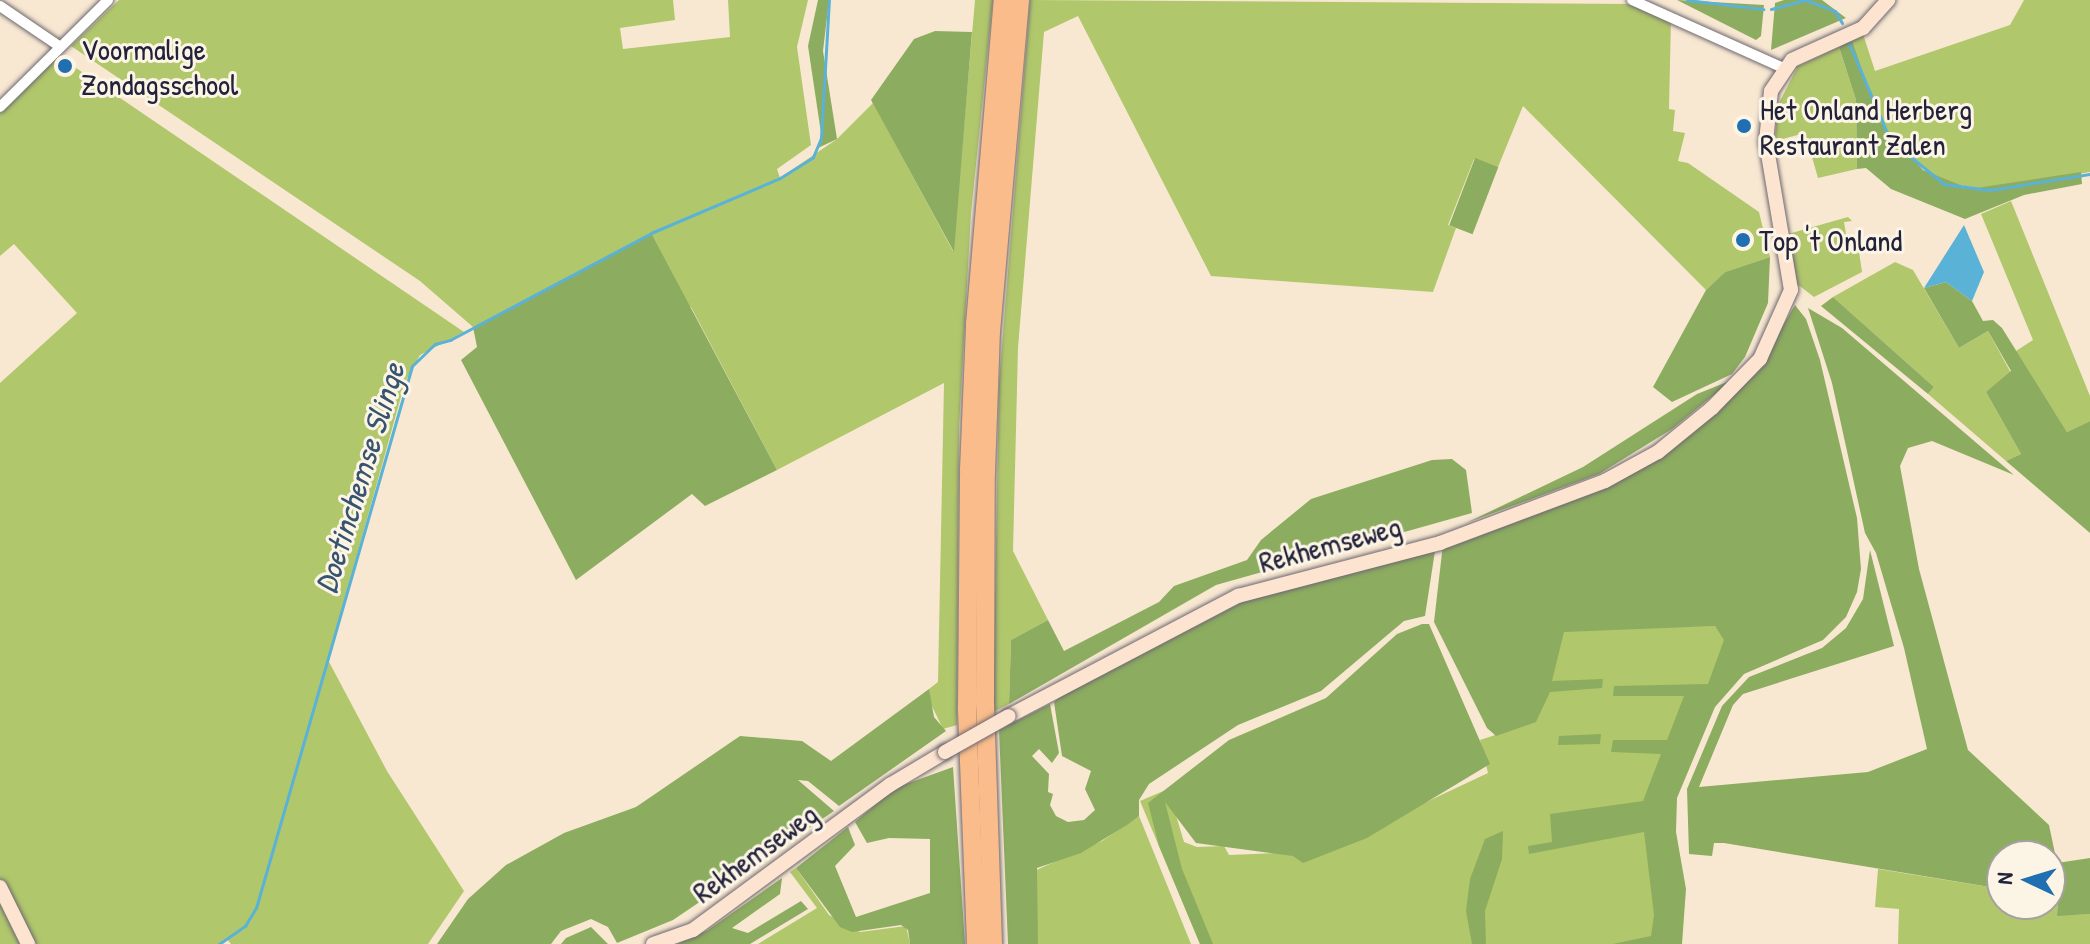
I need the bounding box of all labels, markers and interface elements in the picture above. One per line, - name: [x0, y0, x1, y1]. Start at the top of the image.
- place label: Voormalige Zondagsschool: [81, 31, 238, 102]
- marker: Voormalige Zondagsschool: [56, 57, 74, 75]
- place label: Het Onland Herberg Restaurant Zalen: [1760, 91, 1972, 162]
- marker: Het Onland Herberg Restaurant Zalen: [1735, 117, 1753, 135]
- place label: Top 't Onland: [1759, 222, 1902, 258]
- marker: Top 't Onland: [1734, 231, 1752, 249]
- water label: Doetinchemse Slinge: [307, 359, 413, 597]
- street label: Rekhemseweg: [1255, 508, 1405, 580]
- street label: Rekhemseweg: [686, 796, 824, 910]
- north arrow: [1986, 840, 2066, 920]
- text: N: [1989, 872, 2019, 885]

